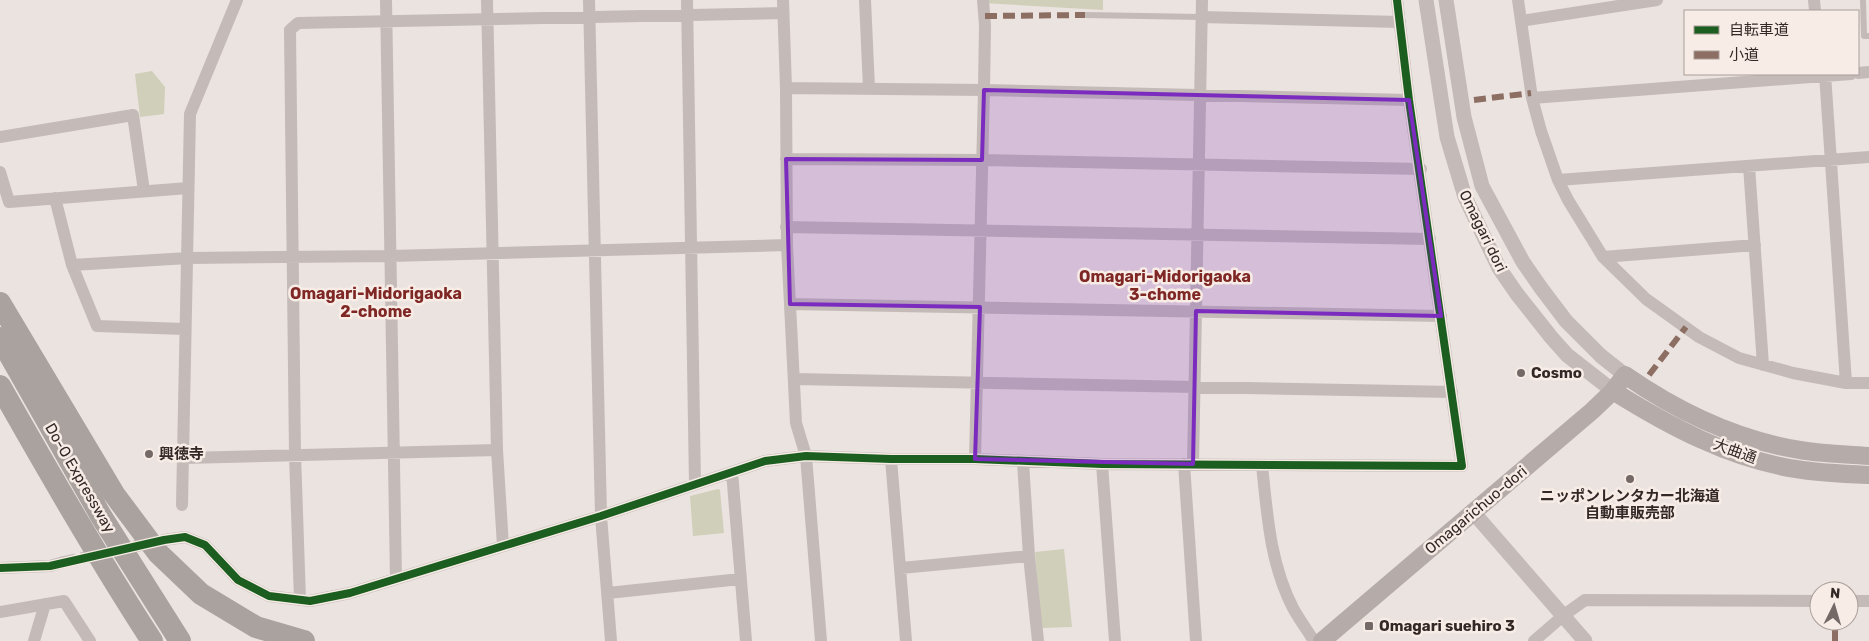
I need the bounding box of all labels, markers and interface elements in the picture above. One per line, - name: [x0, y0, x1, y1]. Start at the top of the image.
- legend: [1684, 10, 1859, 75]
- text: 自転車道: [1729, 21, 1789, 39]
- text: 小道: [1729, 46, 1759, 64]
- street label: Omagari dori: [1455, 187, 1511, 275]
- district label: Omagari-Midorigaoka 3-chome: [1079, 267, 1251, 304]
- district label: Omagari-Midorigaoka 2-chome: [290, 284, 462, 321]
- place label: Cosmo: [1531, 364, 1582, 382]
- marker: Cosmo: [1515, 367, 1527, 379]
- street label: Do-O Expressway: [41, 420, 119, 536]
- street label: 大曲通: [1711, 435, 1759, 467]
- place label: 興徳寺: [159, 445, 204, 463]
- marker: 興徳寺: [143, 448, 155, 460]
- street label: Omagarichuo-dori: [1421, 462, 1531, 558]
- marker: ニッポンレンタカー北海道 自動車販売部: [1624, 473, 1636, 485]
- place label: ニッポンレンタカー北海道 自動車販売部: [1540, 487, 1720, 522]
- north arrow: [1809, 581, 1859, 631]
- text: N: [1829, 585, 1841, 602]
- place label: Omagari suehiro 3: [1379, 617, 1515, 635]
- marker: Omagari suehiro 3: [1363, 620, 1375, 632]

